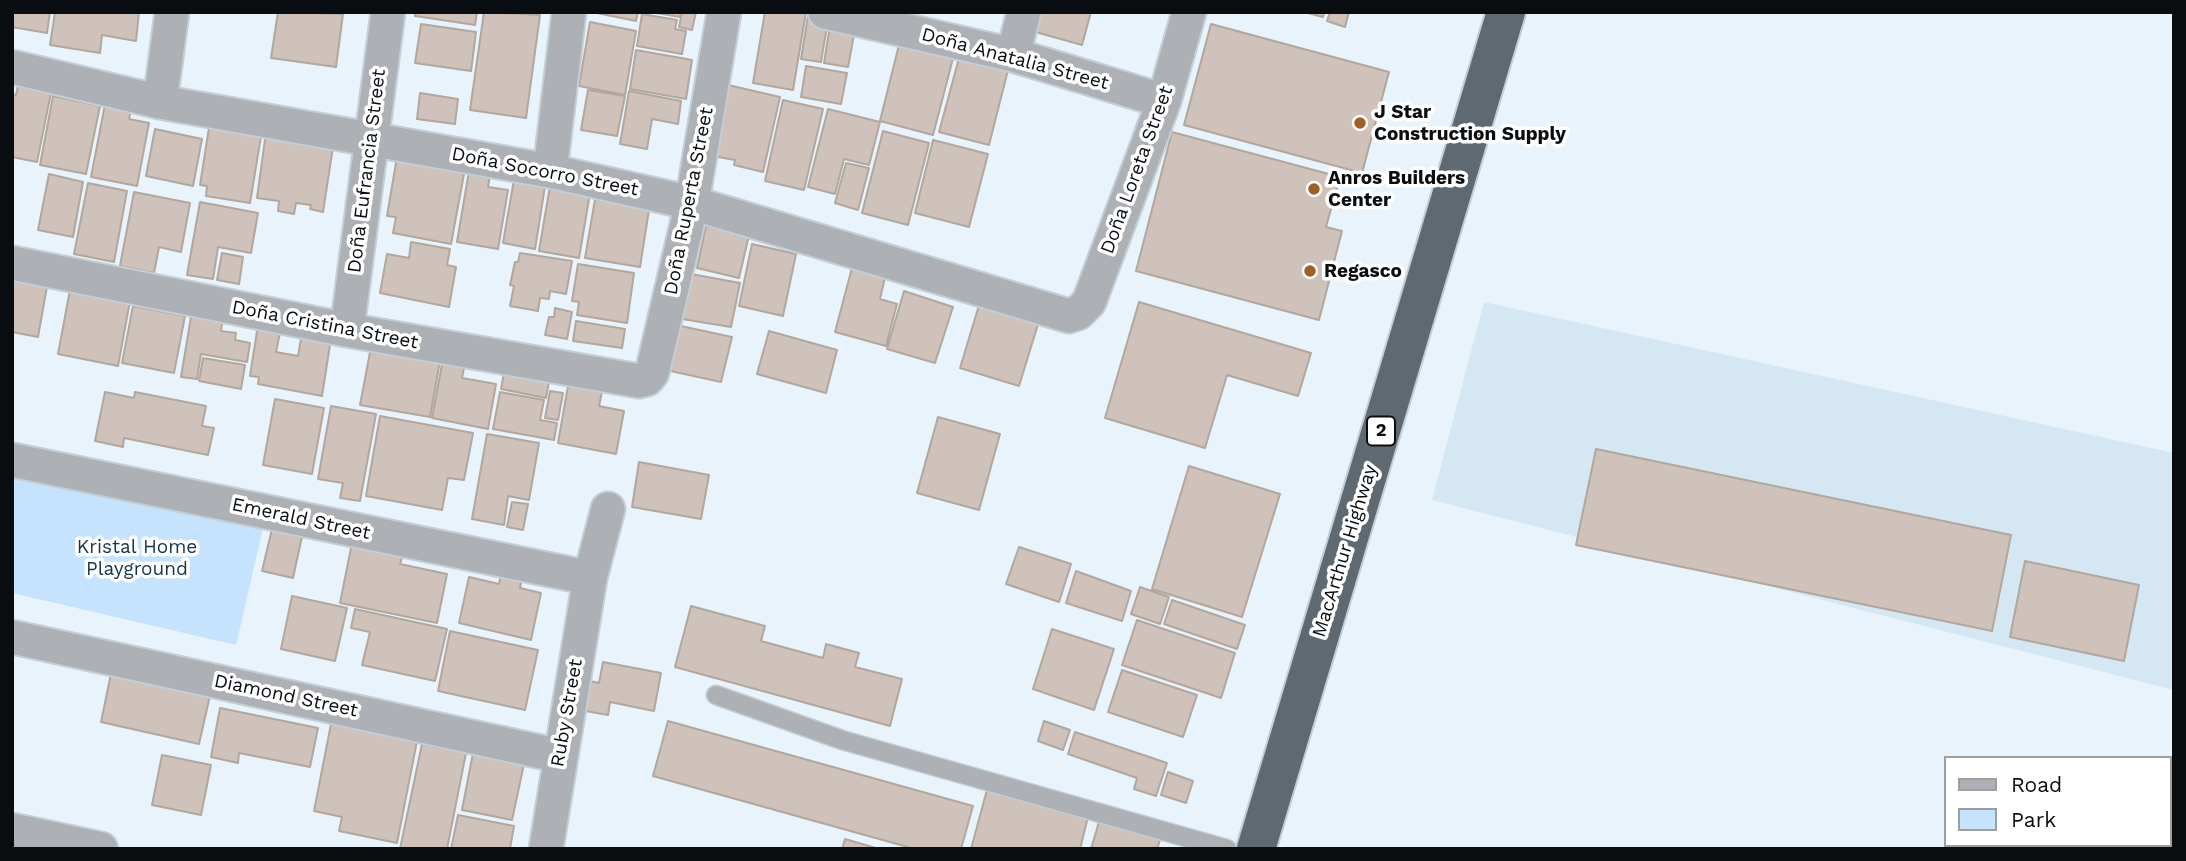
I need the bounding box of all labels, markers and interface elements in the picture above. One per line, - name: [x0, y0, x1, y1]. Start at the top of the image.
- street label: Doña Anatalia Street: [919, 23, 1111, 95]
- street label: Doña Eufrancia Street: [343, 68, 391, 274]
- street label: Doña Loreta Street: [1096, 83, 1178, 257]
- place label: J Star Construction Supply: [1374, 101, 1566, 145]
- street label: Doña Ruperta Street: [660, 105, 718, 297]
- marker: J Star Construction Supply: [1352, 115, 1368, 131]
- street label: Doña Socorro Street: [450, 143, 640, 201]
- place label: Anros Builders Center: [1328, 167, 1465, 211]
- marker: Anros Builders Center: [1306, 181, 1322, 197]
- place label: Regasco: [1324, 260, 1402, 282]
- marker: Regasco: [1302, 263, 1318, 279]
- street label: Doña Cristina Street: [230, 296, 420, 354]
- road number: 2: [1367, 416, 1395, 446]
- street label: MacArthur Highway: [1308, 462, 1382, 640]
- street label: Emerald Street: [230, 493, 372, 545]
- park label: Kristal Home Playground: [77, 536, 197, 580]
- street label: Ruby Street: [546, 657, 588, 769]
- street label: Diamond Street: [212, 670, 360, 722]
- legend: [1944, 756, 2172, 847]
- text: Road: [2011, 772, 2062, 797]
- text: Park: [2011, 807, 2056, 832]

